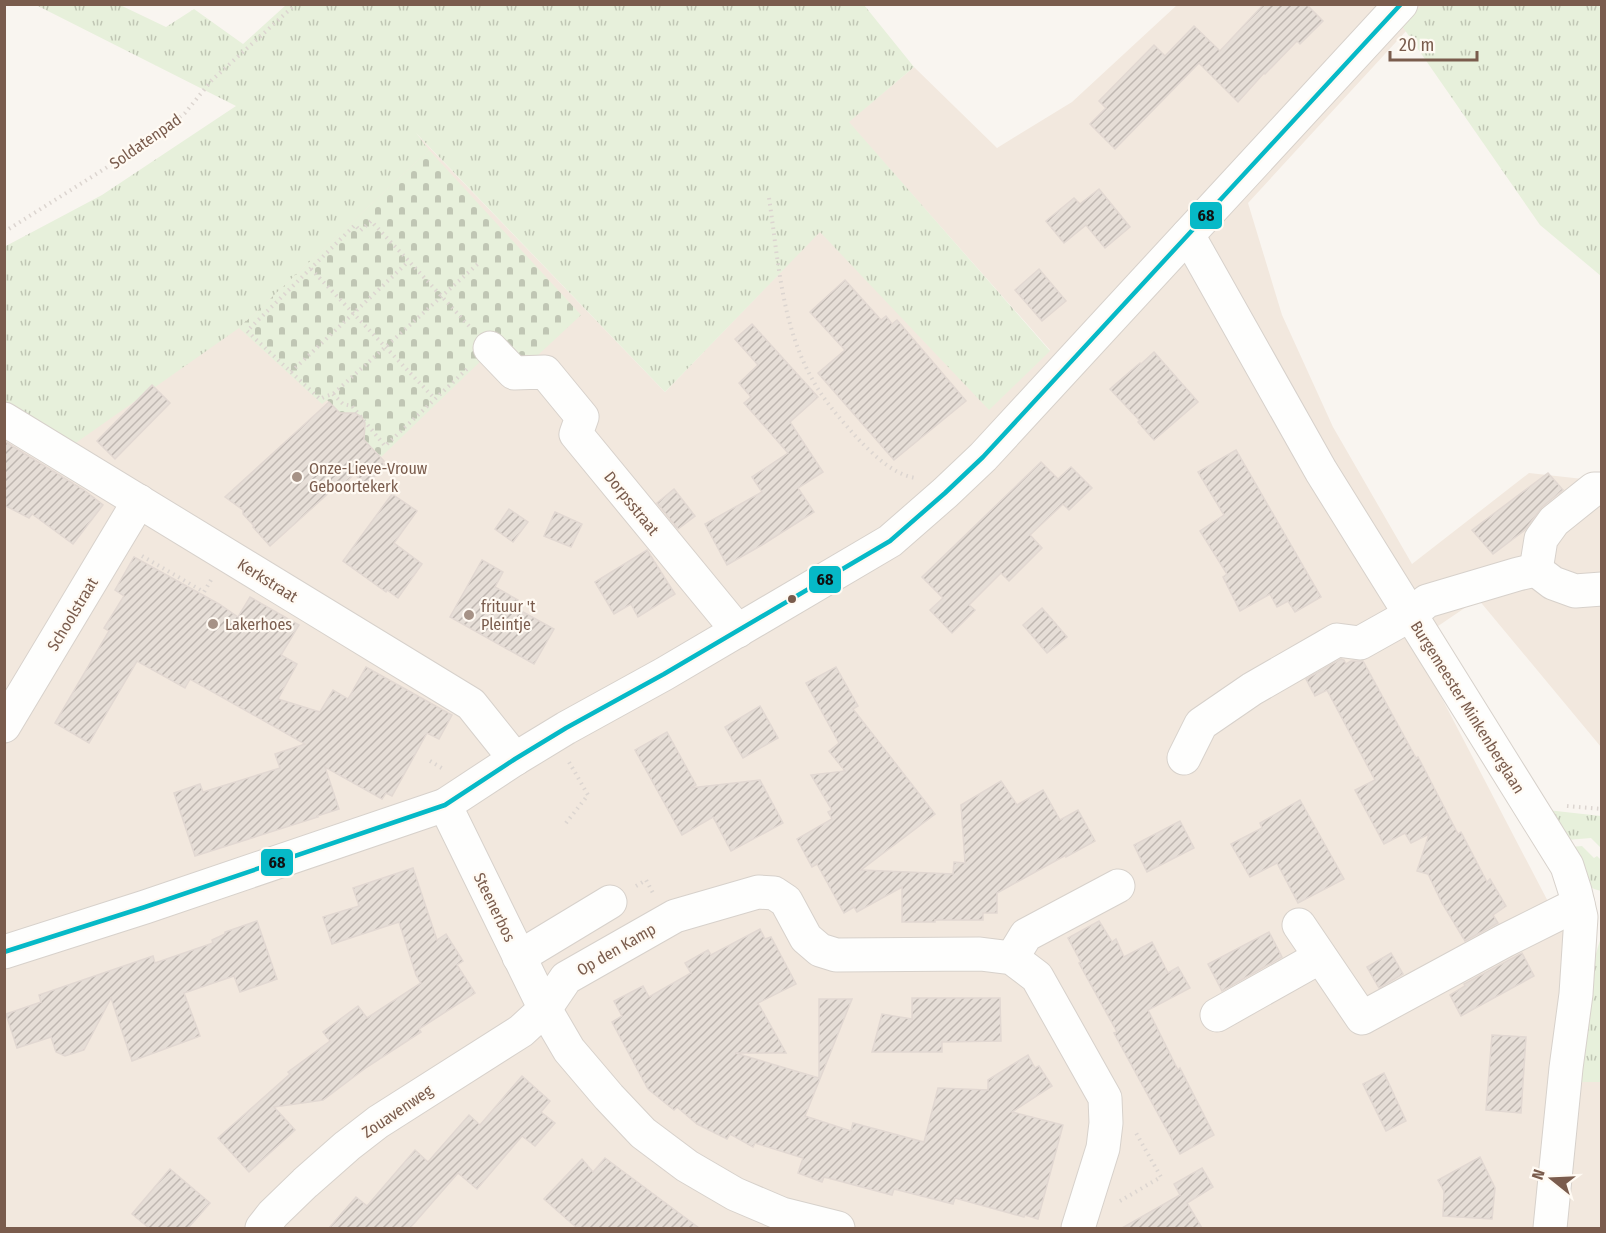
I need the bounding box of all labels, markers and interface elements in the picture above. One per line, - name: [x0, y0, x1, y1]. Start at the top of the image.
- scale bar: [1390, 24, 1477, 62]
- text: 20 m: [1399, 34, 1434, 56]
- street label: Soldatenpad: [106, 110, 185, 173]
- line badge: 68: [1189, 201, 1223, 230]
- text: 68: [1198, 206, 1215, 225]
- place label: Onze-Lieve-Vrouw Geboortekerk: [309, 459, 428, 496]
- street label: Dorpsstraat: [600, 468, 664, 540]
- marker: Onze-Lieve-Vrouw Geboortekerk: [290, 470, 304, 484]
- street label: Kerkstraat: [234, 555, 302, 607]
- line badge: 68: [808, 565, 842, 594]
- text: 68: [817, 570, 834, 589]
- street label: Schoolstraat: [43, 573, 102, 654]
- unlabelled marker: [786, 593, 798, 605]
- place label: frituur 't Pleintje: [481, 597, 536, 634]
- marker: frituur 't Pleintje: [462, 608, 476, 622]
- place label: Lakerhoes: [225, 615, 292, 634]
- marker: Lakerhoes: [206, 617, 220, 631]
- street label: Burgemeester Minkenberglaan: [1407, 618, 1529, 797]
- line badge: 68: [260, 848, 294, 877]
- text: 68: [269, 853, 286, 872]
- street label: Steenerbos: [470, 870, 519, 945]
- street label: Op den Kamp: [573, 919, 659, 980]
- street label: Zouavenweg: [358, 1081, 437, 1142]
- north arrow: [1522, 1149, 1582, 1209]
- text: N: [1528, 1167, 1549, 1182]

